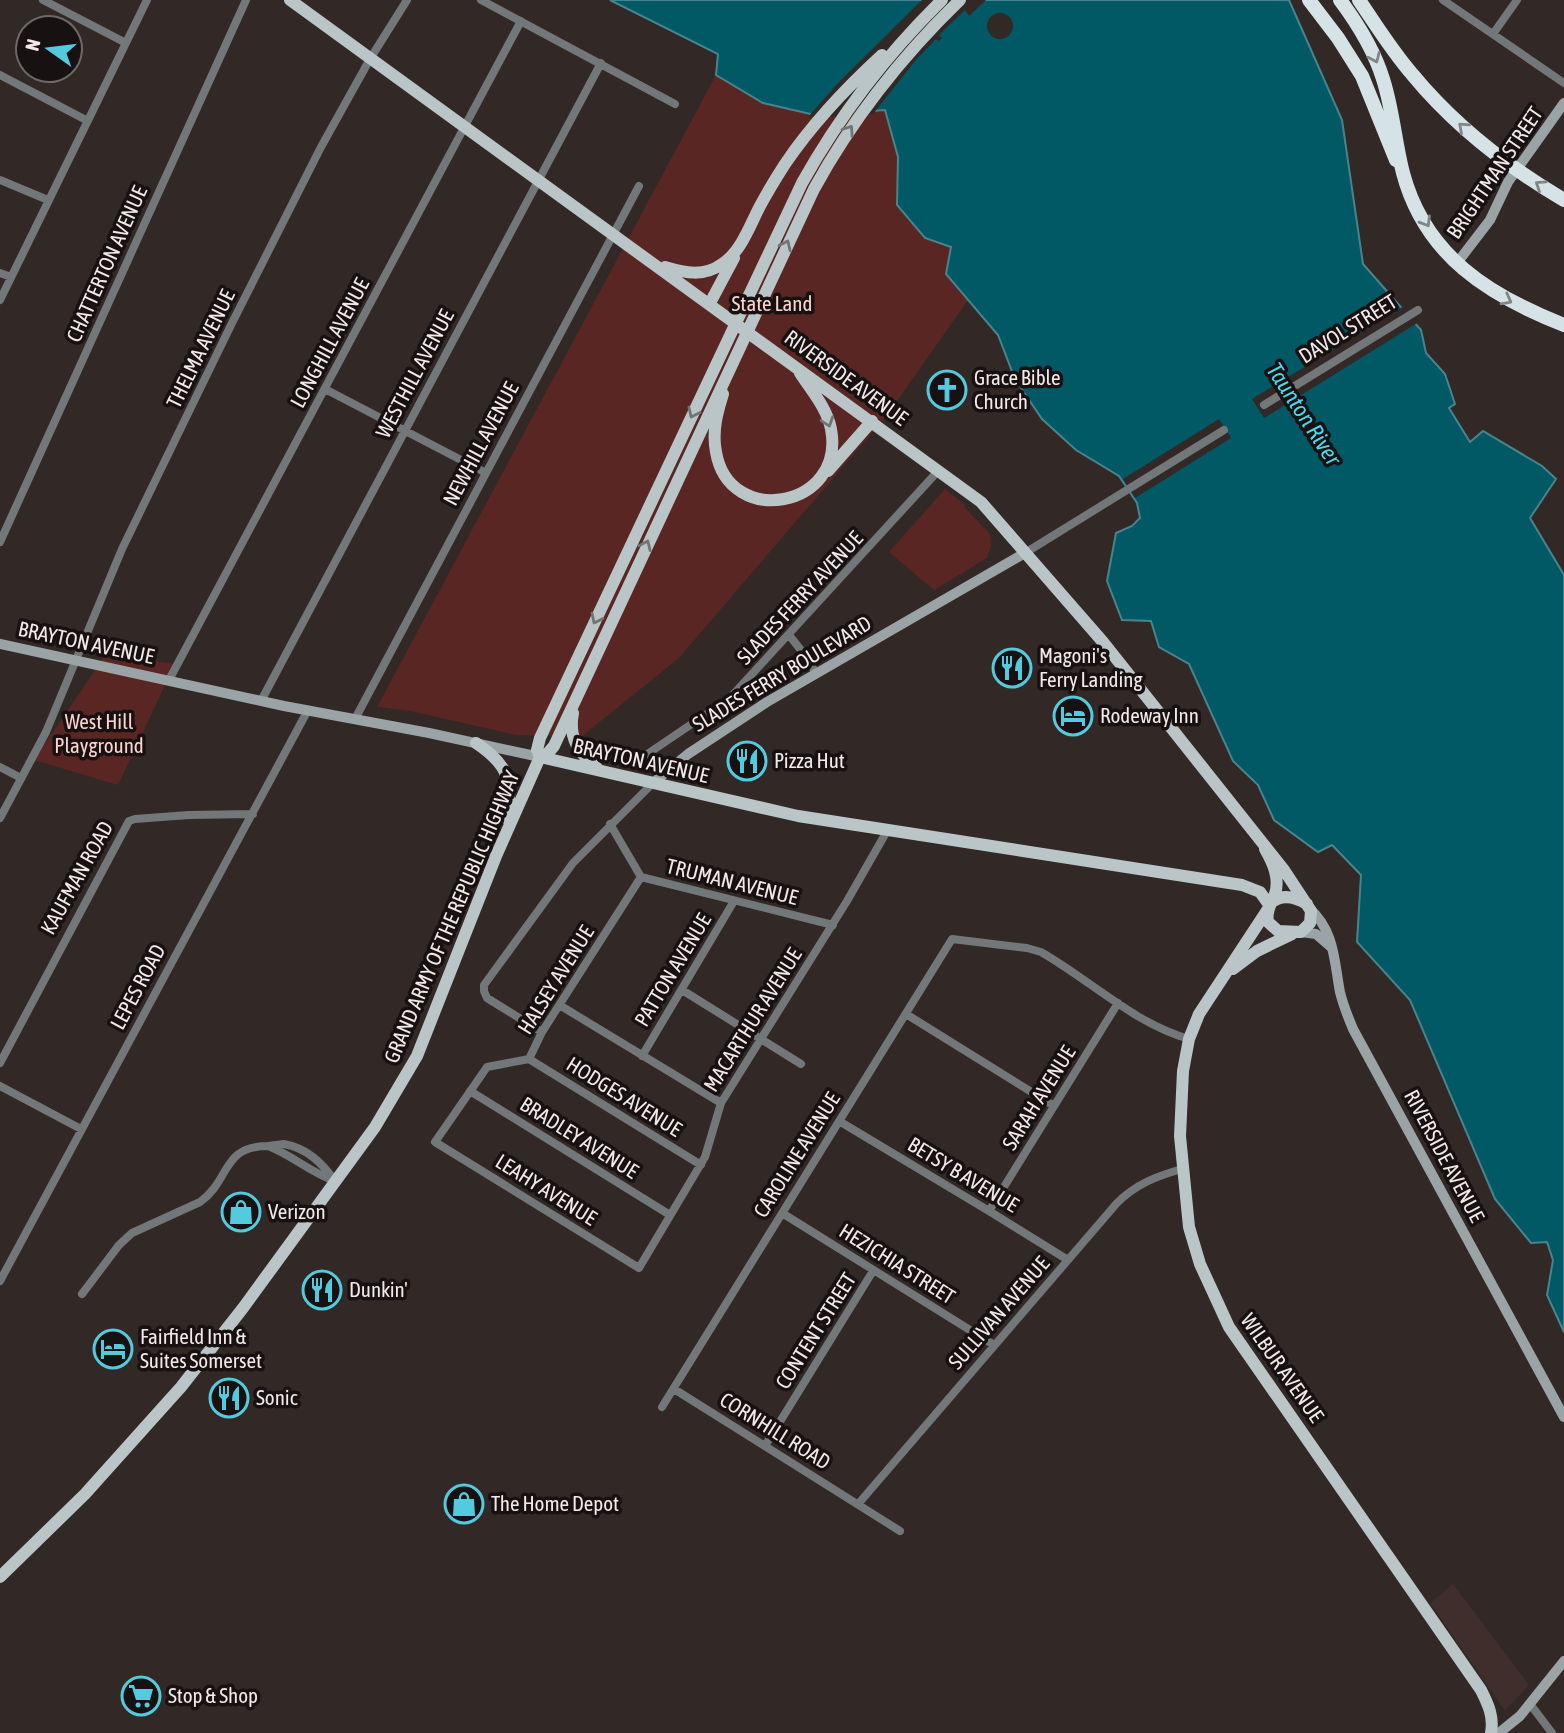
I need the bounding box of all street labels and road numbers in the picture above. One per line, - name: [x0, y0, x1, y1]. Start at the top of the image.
- street label: BRIGHTMAN STREET: [1441, 102, 1547, 243]
- street label: CHATTERTON AVENUE: [61, 182, 151, 345]
- street label: LONGHILL AVENUE: [285, 274, 373, 411]
- street label: THELMA AVENUE: [161, 285, 239, 412]
- street label: DAVOL STREET: [1294, 289, 1401, 368]
- street label: WESTHILL AVENUE: [370, 305, 458, 442]
- street label: RIVERSIDE AVENUE: [780, 325, 913, 430]
- street label: NEWHILL AVENUE: [438, 378, 523, 509]
- street label: SLADES FERRY AVENUE: [732, 526, 867, 669]
- street label: SLADES FERRY BOULEVARD: [688, 610, 875, 736]
- street label: BRAYTON AVENUE: [16, 616, 156, 668]
- street label: BRAYTON AVENUE: [571, 733, 711, 787]
- street label: GRAND ARMY OF THE REPUBLIC HIGHWAY: [378, 766, 524, 1066]
- street label: KAUFMAN ROAD: [35, 817, 117, 938]
- street label: TRUMAN AVENUE: [664, 853, 800, 909]
- street label: PATTON AVENUE: [629, 909, 715, 1030]
- street label: HALSEY AVENUE: [512, 921, 598, 1038]
- street label: LEPES ROAD: [105, 940, 169, 1033]
- street label: MACARTHUR AVENUE: [698, 943, 806, 1096]
- street label: SARAH AVENUE: [997, 1041, 1080, 1154]
- street label: HODGES AVENUE: [563, 1051, 686, 1141]
- street label: RIVERSIDE AVENUE: [1400, 1085, 1490, 1226]
- street label: CAROLINE AVENUE: [748, 1088, 844, 1221]
- street label: BRADLEY AVENUE: [516, 1091, 643, 1183]
- street label: BETSY B AVENUE: [904, 1132, 1023, 1217]
- street label: LEAHY AVENUE: [492, 1149, 602, 1230]
- street label: HEZICHIA STREET: [835, 1218, 960, 1308]
- street label: SULLIVAN AVENUE: [943, 1251, 1054, 1373]
- street label: CONTENT STREET: [770, 1268, 860, 1393]
- street label: WILBUR AVENUE: [1236, 1308, 1329, 1426]
- street label: CORNHILL ROAD: [716, 1387, 835, 1474]

